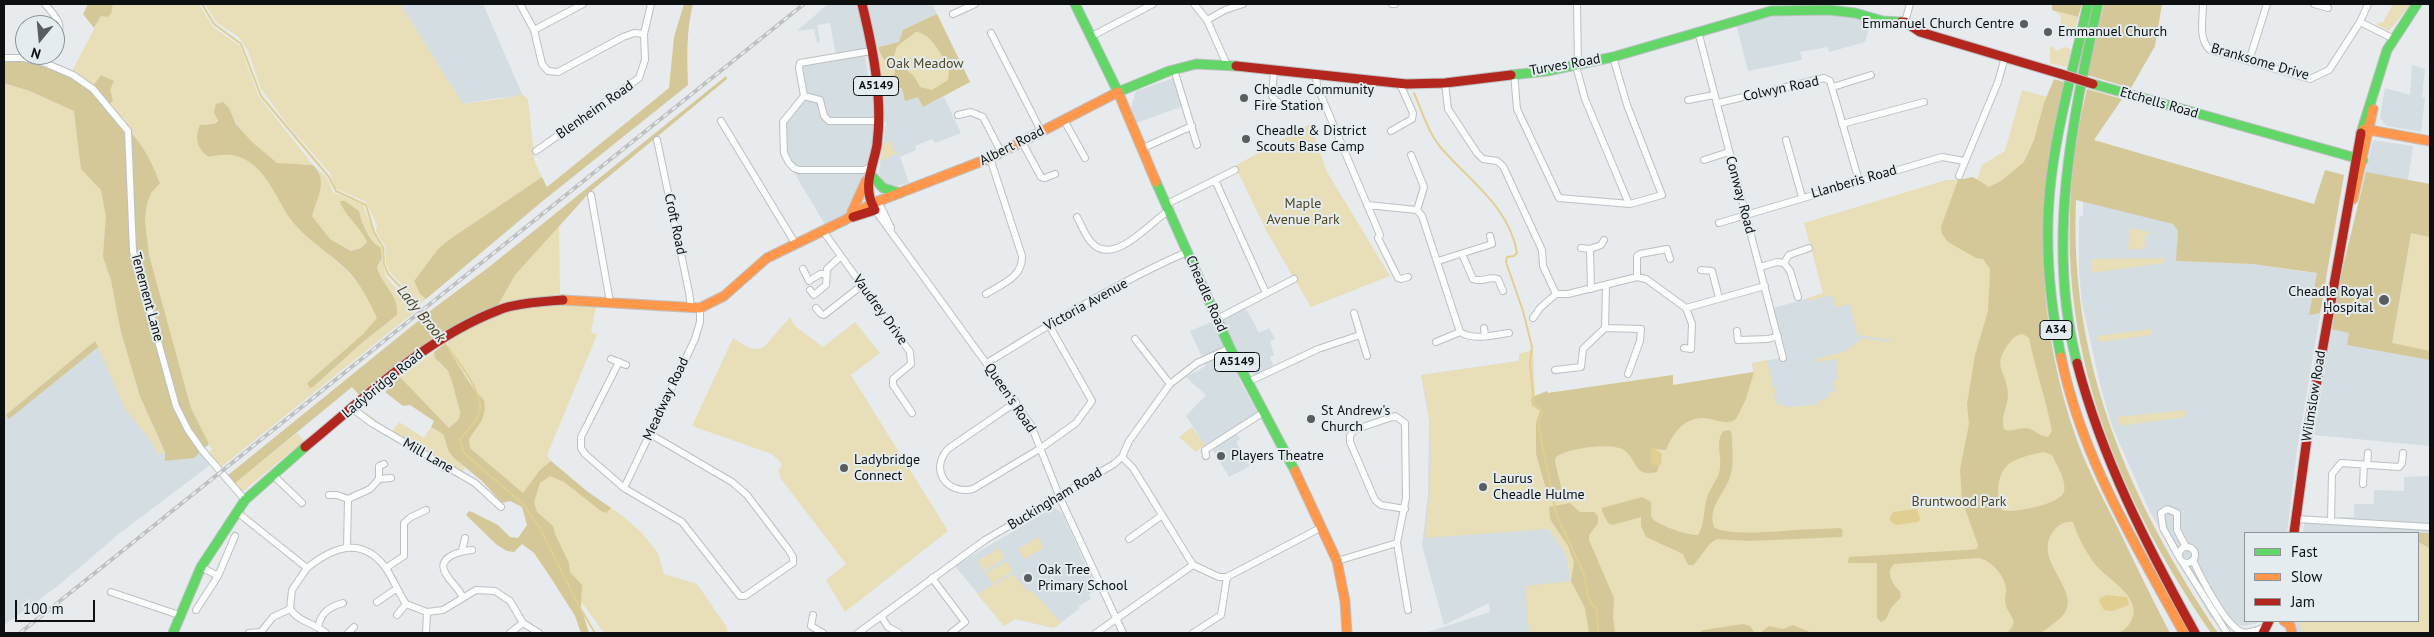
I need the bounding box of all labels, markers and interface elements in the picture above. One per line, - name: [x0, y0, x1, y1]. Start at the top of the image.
- north arrow: [15, 15, 65, 65]
- place label: Emmanuel Church Centre: [1862, 16, 2014, 32]
- marker: Emmanuel Church Centre: [2018, 18, 2030, 30]
- place label: Emmanuel Church: [2058, 24, 2167, 40]
- marker: Emmanuel Church: [2042, 26, 2054, 38]
- street label: Branksome Drive: [2209, 40, 2311, 84]
- text: N: [29, 43, 43, 63]
- street label: Turves Road: [1528, 51, 1602, 79]
- park label: Oak Meadow: [886, 56, 964, 72]
- street label: Colwyn Road: [1742, 73, 1820, 105]
- road number: A5149: [854, 76, 898, 95]
- street label: Blenheim Road: [553, 77, 637, 143]
- place label: Cheadle Community Fire Station: [1254, 82, 1374, 114]
- street label: Etchells Road: [2118, 84, 2200, 122]
- marker: Cheadle Community Fire Station: [1238, 92, 1250, 104]
- street label: Albert Road: [977, 123, 1047, 169]
- place label: Cheadle & District Scouts Base Camp: [1256, 123, 1366, 156]
- marker: Cheadle & District Scouts Base Camp: [1240, 133, 1252, 145]
- street label: Conway Road: [1722, 154, 1758, 236]
- street label: Llanberis Road: [1809, 162, 1899, 202]
- street label: Croft Road: [660, 192, 690, 256]
- park label: Maple Avenue Park: [1266, 196, 1340, 228]
- street label: Tenement Lane: [127, 251, 167, 343]
- street label: Cheadle Road: [1182, 253, 1230, 335]
- street label: Vaudrey Drive: [849, 272, 911, 348]
- street label: Victoria Avenue: [1041, 275, 1131, 335]
- water label: Lady Brook: [393, 282, 449, 346]
- place label: Cheadle Royal Hospital: [2288, 284, 2373, 316]
- marker: Cheadle Royal Hospital: [2377, 293, 2391, 307]
- road number: A34: [2040, 320, 2072, 340]
- street label: Ladybridge Road: [339, 346, 427, 422]
- street label: Wilmslow Road: [2299, 349, 2329, 443]
- road number: A5149: [1214, 352, 1260, 372]
- street label: Meadway Road: [639, 355, 693, 443]
- street label: Queen's Road: [981, 360, 1039, 436]
- place label: St Andrew's Church: [1321, 403, 1390, 436]
- marker: St Andrew's Church: [1305, 413, 1317, 425]
- street label: Mill Lane: [400, 435, 456, 477]
- place label: Players Theatre: [1231, 448, 1324, 464]
- marker: Players Theatre: [1215, 450, 1227, 462]
- place label: Ladybridge Connect: [854, 452, 920, 484]
- marker: Ladybridge Connect: [838, 462, 850, 474]
- street label: Buckingham Road: [1005, 464, 1105, 534]
- place label: Laurus Cheadle Hulme: [1493, 471, 1585, 504]
- marker: Laurus Cheadle Hulme: [1477, 481, 1489, 493]
- park label: Bruntwood Park: [1911, 494, 2007, 510]
- legend: [2244, 532, 2419, 622]
- text: Fast: [2291, 542, 2318, 561]
- place label: Oak Tree Primary School: [1038, 562, 1128, 594]
- text: Slow: [2291, 567, 2322, 586]
- marker: Oak Tree Primary School: [1022, 572, 1034, 584]
- scale bar: [18, 590, 98, 622]
- text: Jam: [2291, 592, 2315, 611]
- text: 100 m: [23, 599, 64, 618]

